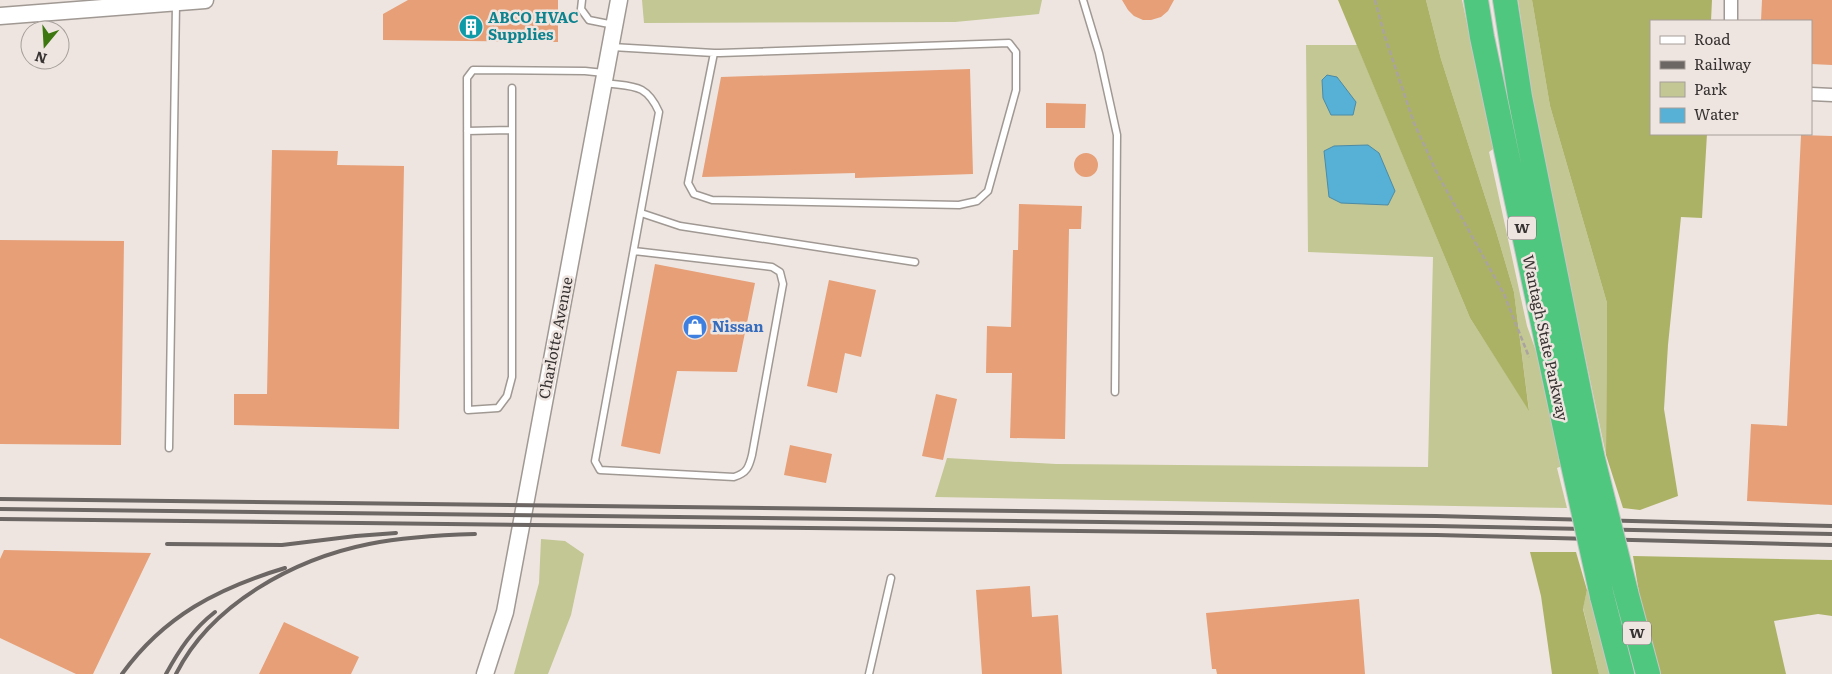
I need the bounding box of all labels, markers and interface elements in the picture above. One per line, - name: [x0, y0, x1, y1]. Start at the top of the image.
- place label: ABCO HVAC Supplies: [488, 5, 579, 45]
- building icon: ABCO HVAC Supplies: [458, 14, 484, 40]
- north arrow: [20, 20, 70, 70]
- legend: [1650, 20, 1812, 135]
- text: Road: [1694, 27, 1730, 50]
- text: N: [32, 47, 49, 70]
- text: Railway: [1694, 52, 1752, 75]
- text: Park: [1694, 77, 1728, 100]
- text: Water: [1694, 102, 1739, 125]
- road number: W: [1508, 217, 1536, 240]
- street label: Wantagh State Parkway: [1518, 253, 1575, 423]
- street label: Charlotte Avenue: [531, 274, 578, 401]
- shop icon: Nissan: [682, 314, 708, 340]
- place label: Nissan: [712, 314, 764, 337]
- road number: W: [1623, 622, 1651, 644]

